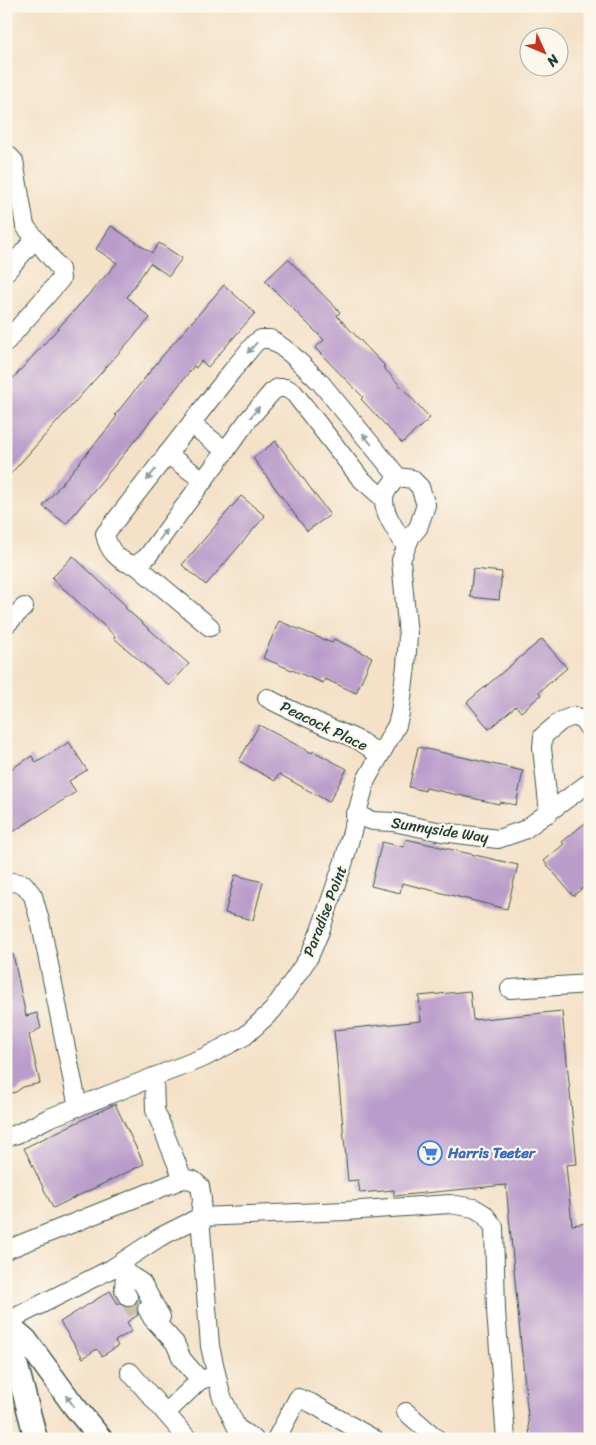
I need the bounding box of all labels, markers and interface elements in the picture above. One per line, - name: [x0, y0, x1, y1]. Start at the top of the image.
- north arrow: [518, 28, 568, 78]
- text: N: [540, 48, 566, 73]
- one-way arrow: [246, 341, 257, 354]
- one-way arrow: [249, 407, 261, 419]
- one-way arrow: [362, 433, 373, 446]
- one-way arrow: [146, 468, 156, 482]
- one-way arrow: [158, 529, 169, 542]
- street label: Peacock Place: [276, 694, 373, 759]
- street label: Sunnyside Way: [389, 809, 491, 851]
- street label: Paradise Point: [296, 861, 354, 960]
- supermarket icon: Harris Teeter: [417, 1140, 443, 1166]
- place label: Harris Teeter: [447, 1140, 537, 1166]
- one-way arrow: [65, 1395, 76, 1408]

